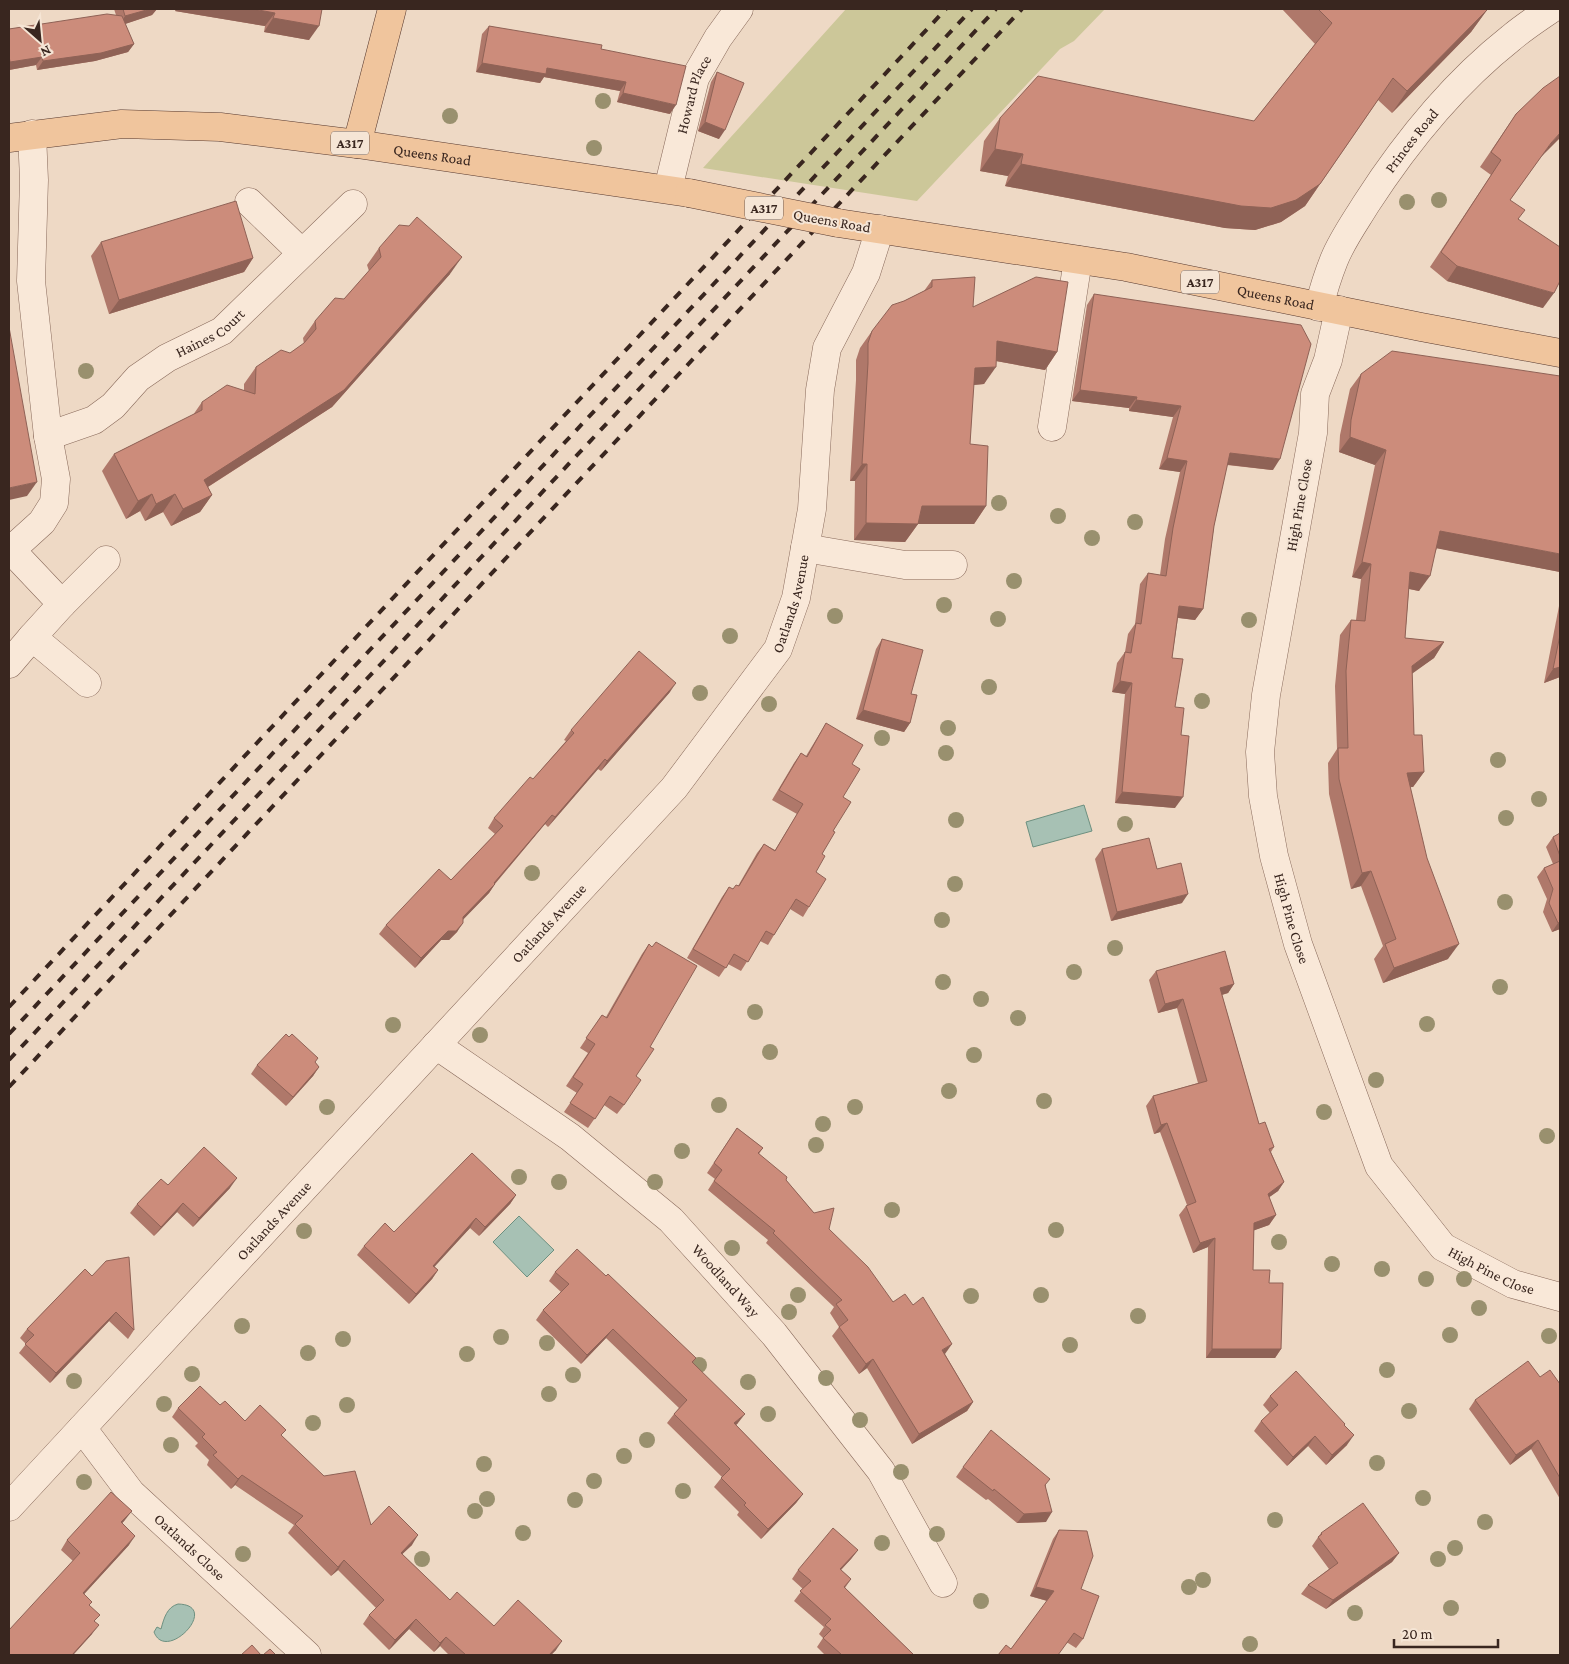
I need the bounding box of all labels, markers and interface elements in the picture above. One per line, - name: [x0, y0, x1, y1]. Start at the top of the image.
- north arrow: [15, 15, 65, 65]
- text: N: [38, 42, 54, 61]
- street label: Howard Place: [674, 52, 715, 136]
- street label: Princes Road: [1382, 105, 1442, 176]
- road number: A317: [331, 132, 369, 154]
- street label: Queens Road: [392, 141, 472, 169]
- road number: A317: [745, 197, 783, 220]
- street label: Queens Road: [792, 206, 872, 236]
- road number: A317: [1181, 270, 1219, 294]
- street label: Queens Road: [1236, 282, 1316, 313]
- street label: Haines Court: [173, 305, 248, 360]
- street label: High Pine Close: [1283, 457, 1316, 553]
- street label: Oatlands Avenue: [769, 553, 812, 655]
- street label: High Pine Close: [1271, 871, 1313, 966]
- street label: Oatlands Avenue: [508, 880, 590, 966]
- street label: Oatlands Avenue: [233, 1178, 315, 1263]
- street label: Woodland Way: [689, 1241, 763, 1321]
- street label: High Pine Close: [1446, 1243, 1536, 1298]
- street label: Oatlands Close: [151, 1510, 229, 1584]
- scale bar: [1394, 1616, 1498, 1648]
- text: 20 m: [1402, 1626, 1433, 1642]

